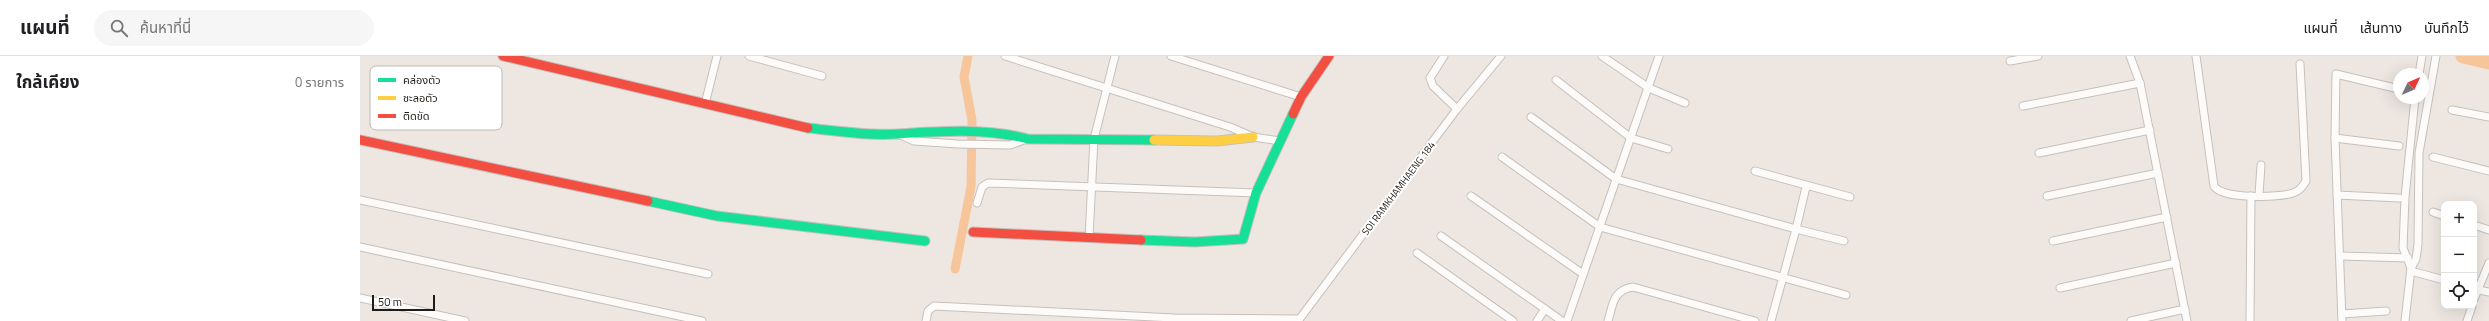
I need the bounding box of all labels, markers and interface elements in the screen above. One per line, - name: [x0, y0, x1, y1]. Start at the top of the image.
- search box: [94, 10, 374, 46]
- text: แผนที่: [20, 12, 70, 41]
- text: ค้นหาที่นี่: [140, 16, 191, 39]
- icon: search: [108, 17, 130, 39]
- text: แผนที่: [2304, 17, 2338, 38]
- text: เส้นทาง: [2360, 17, 2402, 38]
- text: บันทึกไว้: [2424, 17, 2469, 38]
- legend: [370, 66, 502, 130]
- north arrow: [2393, 68, 2429, 104]
- text: ใกล้เคียง: [16, 69, 79, 95]
- text: 0 รายการ: [295, 72, 344, 92]
- text: คล่องตัว: [403, 72, 441, 88]
- text: ชะลอตัว: [403, 90, 438, 106]
- text: ติดขัด: [403, 108, 430, 124]
- street label: SOI RAMKHAMHAENG 184: [1358, 138, 1439, 238]
- map controls: [2441, 201, 2477, 309]
- button: +: [2441, 201, 2477, 237]
- button: −: [2441, 237, 2477, 273]
- button: locate: [2441, 273, 2477, 309]
- scale bar: [372, 293, 435, 312]
- text: 50 m: [378, 294, 402, 310]

